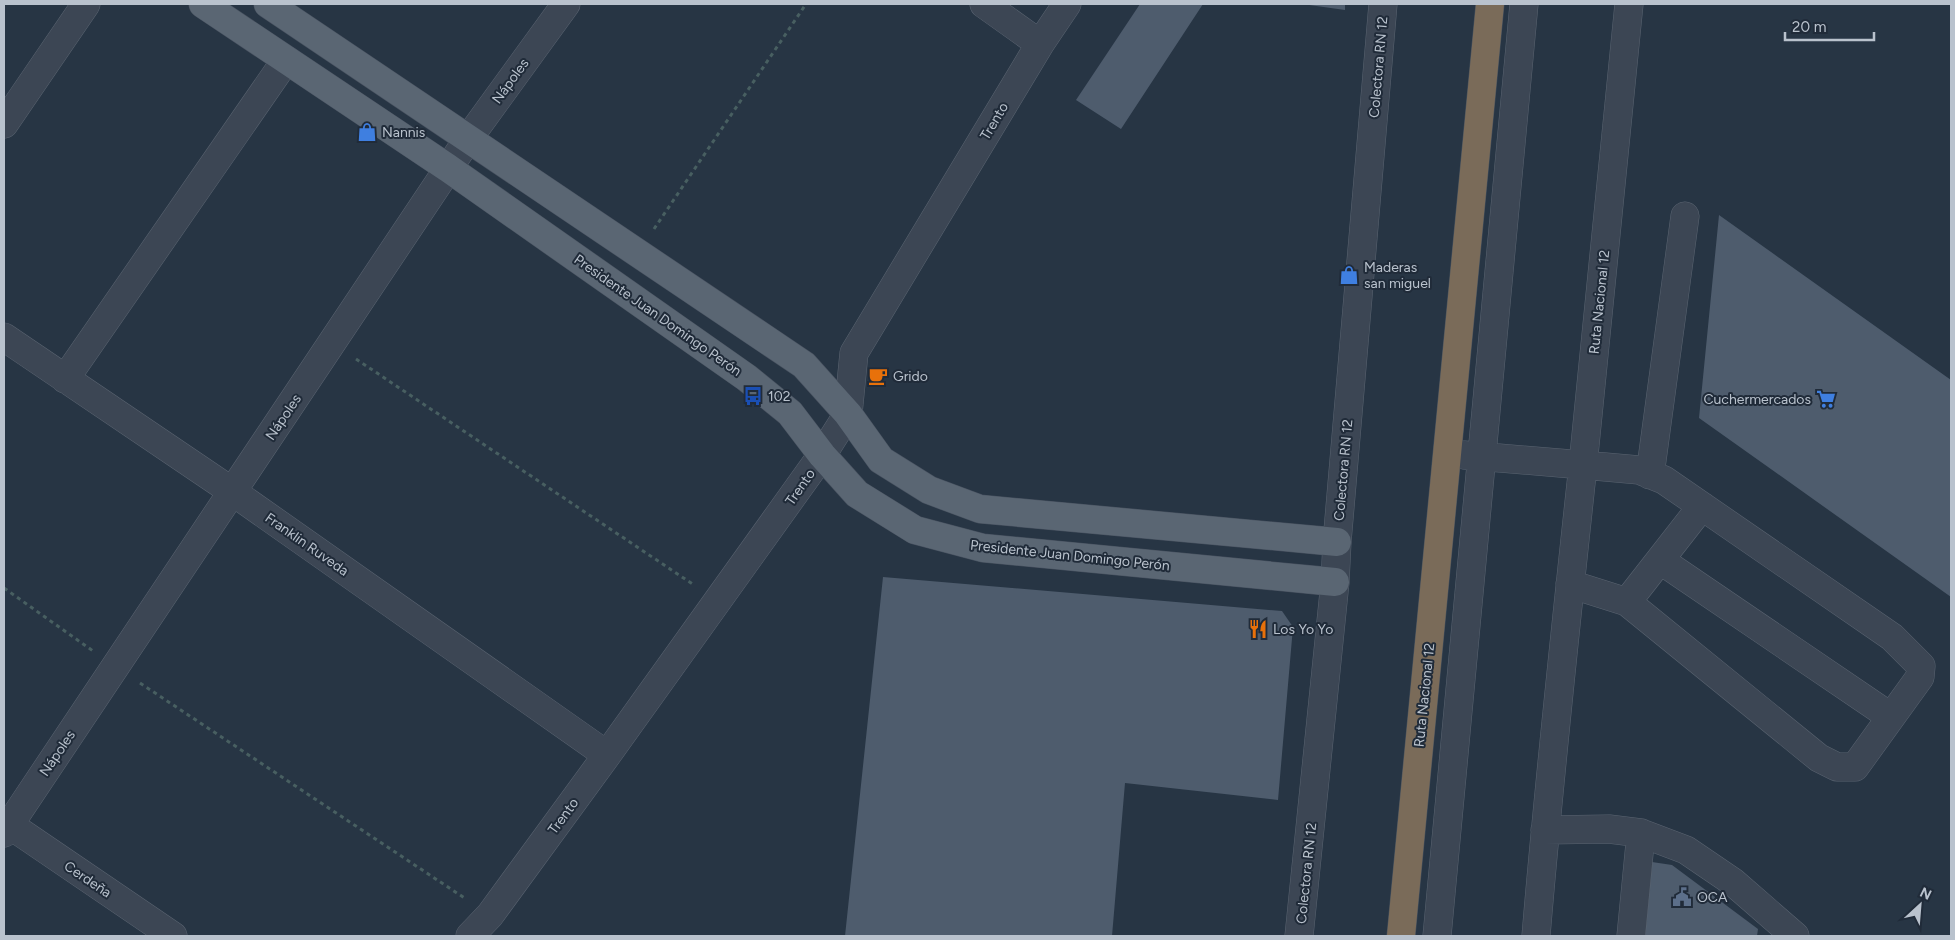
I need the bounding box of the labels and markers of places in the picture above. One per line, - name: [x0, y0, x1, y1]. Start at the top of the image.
- shop icon: Nannis: [356, 121, 378, 143]
- place label: Nannis: [382, 124, 425, 141]
- place label: Maderas san miguel: [1364, 259, 1431, 292]
- shop icon: Maderas san miguel: [1338, 264, 1360, 286]
- cafe icon: Grido: [867, 365, 889, 387]
- place label: Grido: [893, 368, 928, 385]
- bus stop icon: 102: [742, 385, 764, 407]
- place label: 102: [768, 388, 791, 405]
- supermarket icon: Cuchermercados: [1815, 388, 1837, 410]
- place label: Cuchermercados: [1703, 391, 1811, 408]
- restaurant icon: Los Yo Yo: [1247, 618, 1269, 640]
- place label: Los Yo Yo: [1273, 621, 1333, 638]
- public building icon: OCA: [1671, 886, 1693, 908]
- place label: OCA: [1697, 889, 1728, 906]

